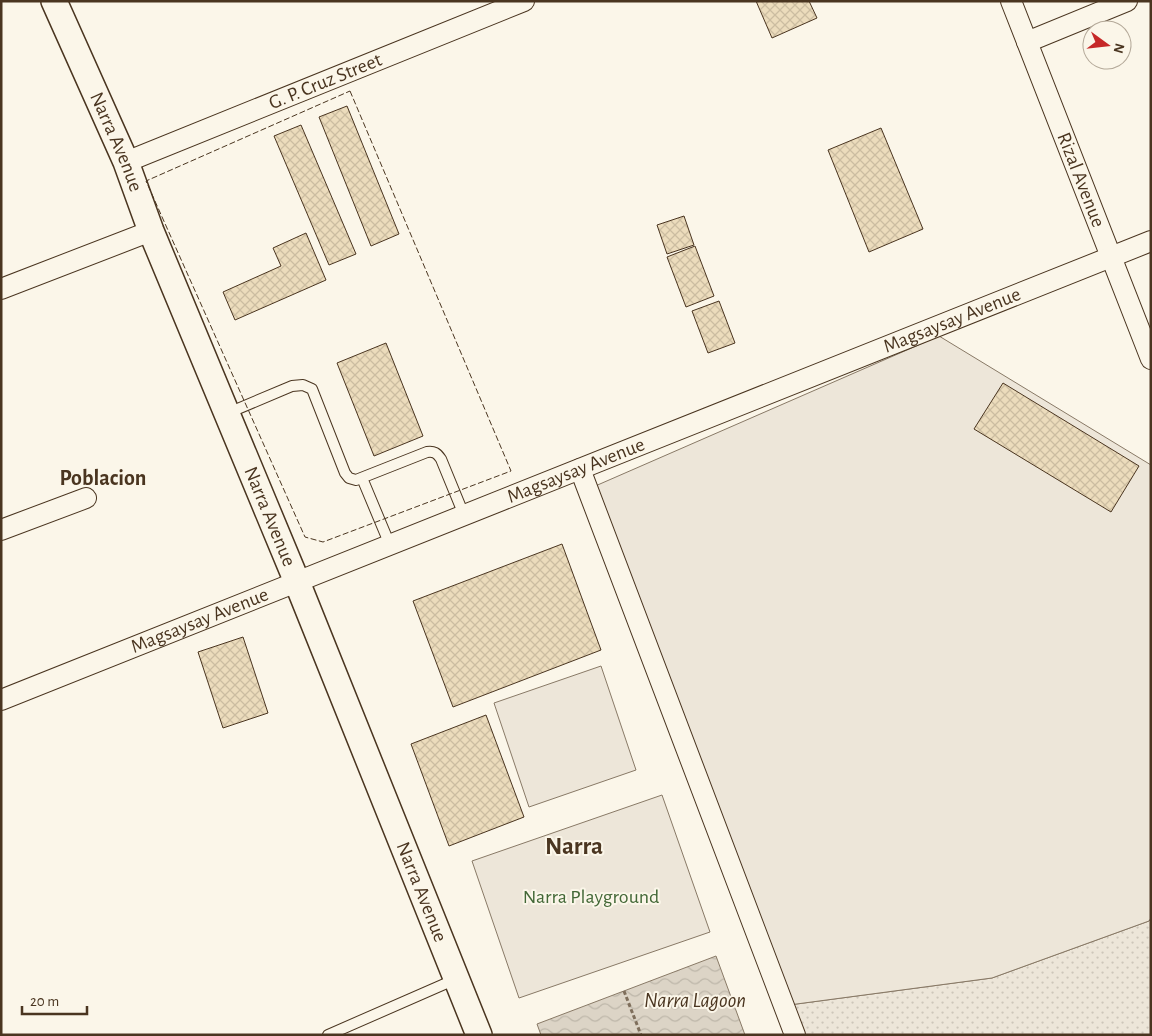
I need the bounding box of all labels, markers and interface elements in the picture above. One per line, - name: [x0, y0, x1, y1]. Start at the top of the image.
- north arrow: [1082, 20, 1132, 70]
- text: N: [1111, 42, 1127, 55]
- street label: G. P. Cruz Street: [266, 49, 385, 113]
- street label: Narra Avenue: [86, 89, 146, 194]
- street label: Rizal Avenue: [1053, 130, 1108, 230]
- street label: Magsaysay Avenue: [880, 284, 1024, 357]
- street label: Magsaysay Avenue: [504, 434, 647, 507]
- street label: Narra Avenue: [240, 464, 299, 569]
- district label: Poblacion: [60, 467, 146, 489]
- street label: Magsaysay Avenue: [128, 584, 271, 657]
- district label: Narra: [545, 834, 603, 859]
- street label: Narra Avenue: [393, 839, 451, 945]
- park label: Narra Playground: [523, 887, 659, 907]
- scale bar: [22, 984, 88, 1016]
- water label: Narra Lagoon: [644, 990, 746, 1011]
- text: 20 m: [30, 994, 59, 1009]

